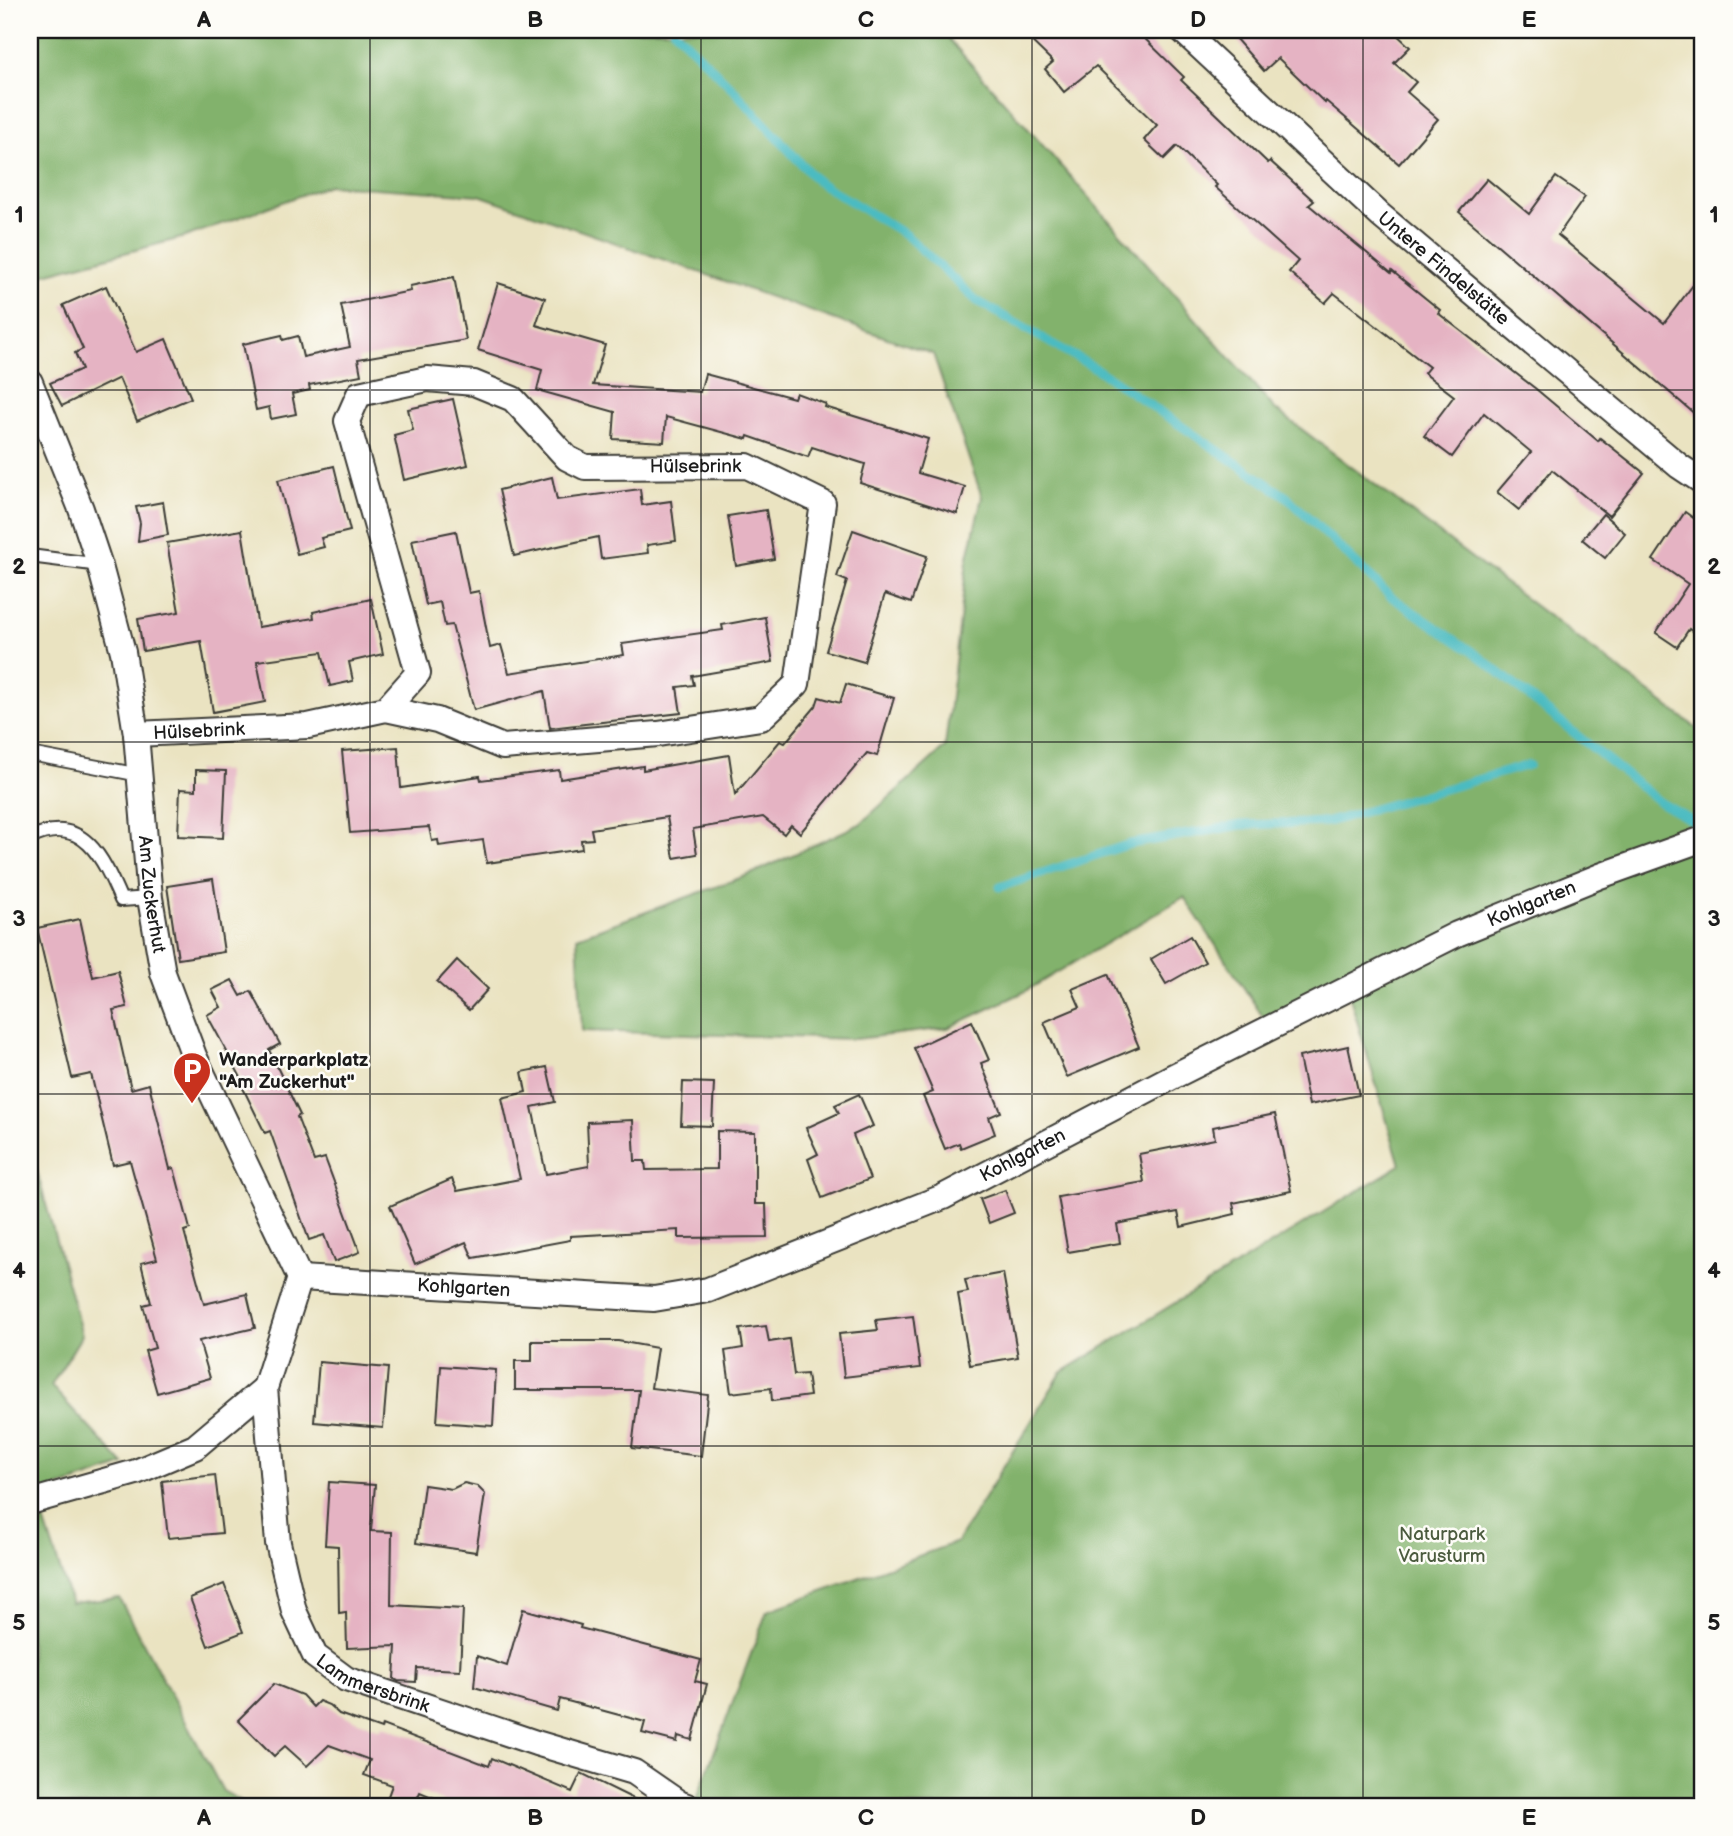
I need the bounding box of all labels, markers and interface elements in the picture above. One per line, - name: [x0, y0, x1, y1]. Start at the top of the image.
- text: A: [196, 6, 212, 34]
- text: B: [527, 6, 543, 34]
- text: C: [858, 6, 874, 34]
- text: D: [1190, 6, 1206, 34]
- text: E: [1522, 6, 1537, 34]
- text: 1: [14, 201, 24, 229]
- text: 1: [1709, 201, 1719, 229]
- street label: Untere Findelstätte: [1373, 207, 1514, 330]
- street label: Hülsebrink: [650, 455, 742, 478]
- text: 2: [12, 553, 26, 581]
- text: 2: [1707, 553, 1721, 581]
- street label: Hülsebrink: [153, 717, 246, 745]
- street label: Am Zuckerhut: [133, 834, 171, 955]
- street label: Kohlgarten: [1484, 875, 1579, 932]
- text: 3: [12, 905, 26, 933]
- text: 3: [1707, 905, 1721, 933]
- place label: Wanderparkplatz "Am Zuckerhut": [219, 1049, 369, 1094]
- parking icon: Wanderparkplatz "Am Zuckerhut": [171, 1050, 213, 1105]
- street label: Kohlgarten: [976, 1123, 1069, 1187]
- text: 4: [12, 1257, 26, 1285]
- text: 4: [1707, 1257, 1721, 1285]
- street label: Kohlgarten: [416, 1273, 511, 1302]
- park label: Naturpark Varusturm: [1399, 1523, 1486, 1568]
- text: 5: [12, 1609, 26, 1637]
- text: 5: [1707, 1609, 1721, 1637]
- street label: Lammersbrink: [311, 1649, 433, 1718]
- text: A: [196, 1804, 212, 1832]
- text: B: [527, 1804, 543, 1832]
- text: C: [858, 1804, 874, 1832]
- text: D: [1190, 1804, 1206, 1832]
- text: E: [1522, 1804, 1537, 1832]

